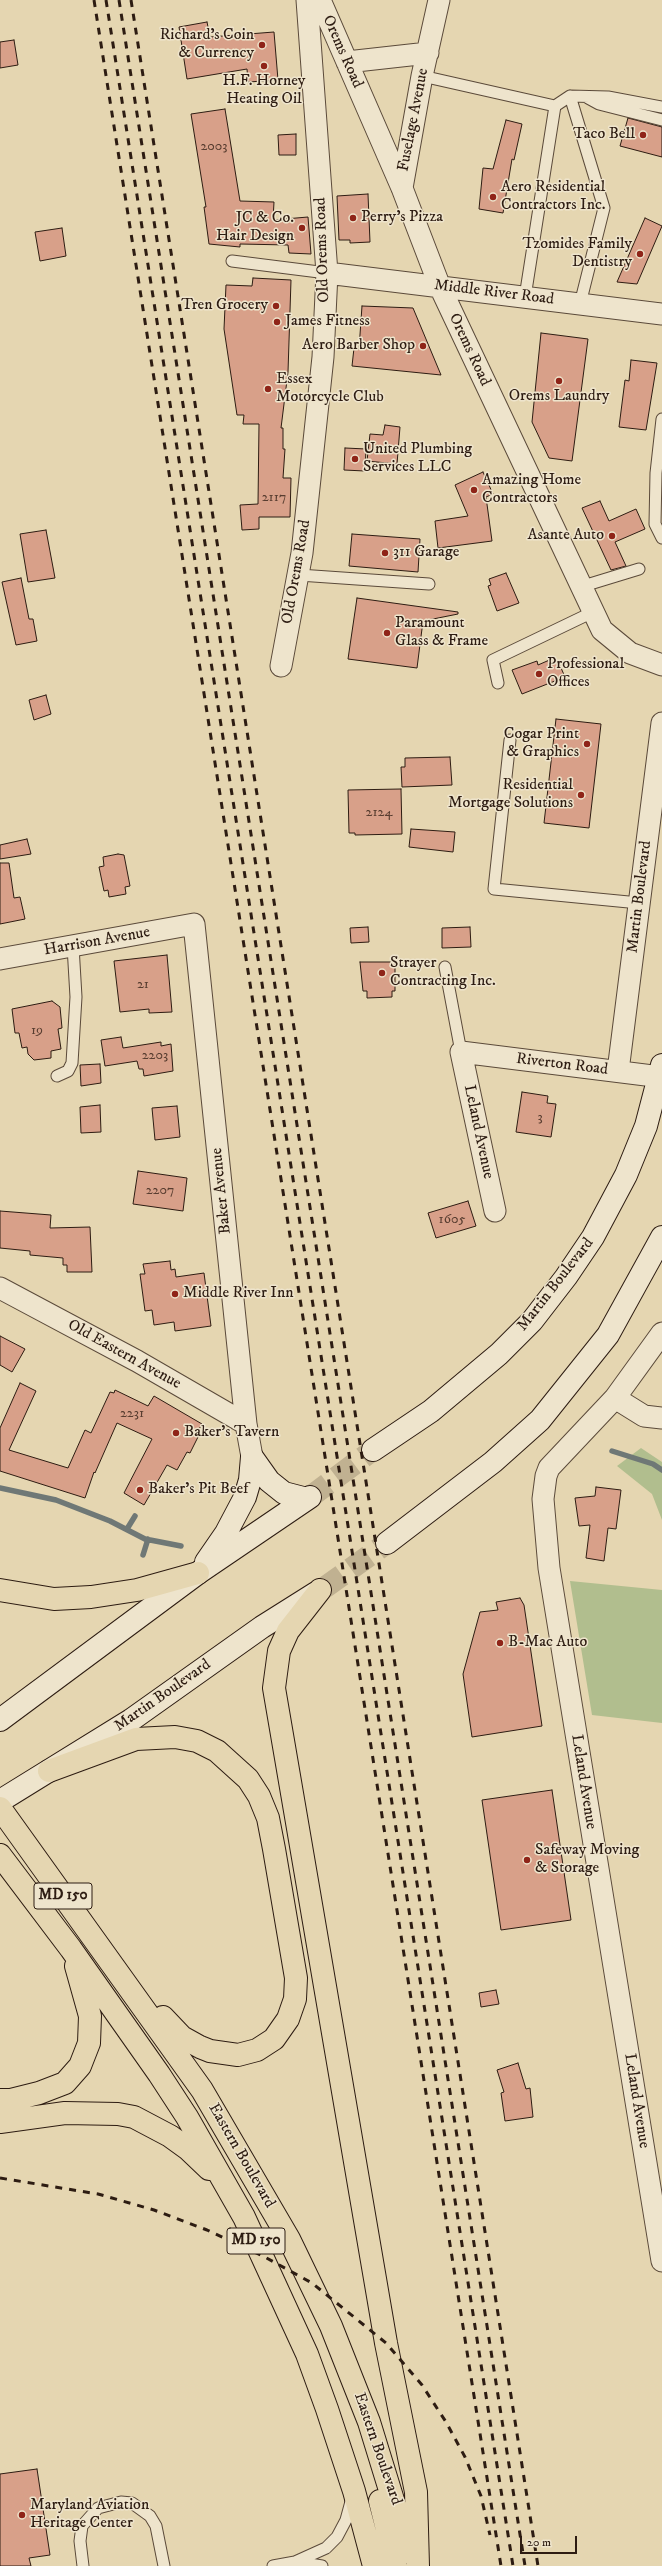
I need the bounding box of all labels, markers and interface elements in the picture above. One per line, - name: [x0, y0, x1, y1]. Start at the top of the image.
- street label: Orems Road: [317, 13, 367, 91]
- place label: Richard’s Coin & Currency: [160, 26, 254, 64]
- marker: Richard’s Coin & Currency: [257, 40, 267, 50]
- marker: H.F. Horney Heating Oil: [259, 61, 269, 71]
- street label: Fuselage Avenue: [395, 67, 433, 173]
- place label: H.F. Horney Heating Oil: [223, 72, 305, 110]
- place label: Taco Bell: [573, 125, 635, 145]
- marker: Taco Bell: [638, 130, 648, 140]
- house number: 2003: [200, 139, 228, 155]
- place label: Aero Residential Contractors Inc.: [501, 178, 606, 216]
- marker: Aero Residential Contractors Inc.: [488, 192, 498, 202]
- street label: Old Orems Road: [312, 197, 334, 303]
- place label: Perry's Pizza: [361, 208, 443, 228]
- place label: JC & Co. Hair Design: [216, 209, 294, 247]
- marker: Perry's Pizza: [348, 213, 358, 223]
- marker: JC & Co. Hair Design: [297, 223, 307, 233]
- place label: Tzomides Family Dentistry: [523, 235, 632, 273]
- marker: Tzomides Family Dentistry: [635, 249, 645, 259]
- street label: Middle River Road: [433, 276, 555, 310]
- place label: Tren Grocery: [181, 296, 268, 316]
- marker: Tren Grocery: [271, 301, 281, 311]
- street label: Orems Road: [444, 311, 494, 389]
- place label: James Fitness: [285, 312, 370, 332]
- marker: James Fitness: [272, 317, 282, 327]
- place label: Aero Barber Shop: [302, 336, 415, 356]
- marker: Aero Barber Shop: [418, 341, 428, 351]
- place label: Essex Motorcycle Club: [276, 370, 384, 408]
- marker: Orems Laundry: [554, 376, 564, 386]
- marker: Essex Motorcycle Club: [263, 384, 273, 394]
- place label: Orems Laundry: [509, 387, 609, 407]
- place label: United Plumbing Services LLC: [363, 440, 472, 478]
- marker: United Plumbing Services LLC: [350, 454, 360, 464]
- place label: Amazing Home Contractors: [482, 471, 581, 509]
- marker: Amazing Home Contractors: [469, 485, 479, 495]
- house number: 2117: [262, 490, 286, 506]
- street label: Old Orems Road: [278, 518, 316, 626]
- place label: Asante Auto: [527, 526, 604, 546]
- marker: Asante Auto: [607, 531, 617, 541]
- place label: 311 Garage: [393, 543, 459, 563]
- marker: 311 Garage: [380, 548, 390, 558]
- place label: Paramount Glass & Frame: [395, 614, 488, 652]
- marker: Paramount Glass & Frame: [382, 628, 392, 638]
- place label: Professional Offices: [547, 655, 624, 693]
- marker: Professional Offices: [534, 669, 544, 679]
- place label: Cogar Print & Graphics: [504, 725, 579, 763]
- marker: Cogar Print & Graphics: [582, 739, 592, 749]
- place label: Residential Mortgage Solutions: [448, 776, 573, 814]
- marker: Residential Mortgage Solutions: [576, 790, 586, 800]
- house number: 2124: [366, 805, 392, 821]
- street label: Martin Boulevard: [624, 840, 656, 954]
- street label: Harrison Avenue: [42, 923, 152, 961]
- place label: Strayer Contracting Inc.: [390, 954, 496, 992]
- marker: Strayer Contracting Inc.: [377, 968, 387, 978]
- house number: 21: [137, 977, 149, 993]
- house number: 19: [31, 1023, 43, 1039]
- house number: 2203: [142, 1048, 168, 1064]
- street label: Riverton Road: [515, 1050, 609, 1080]
- street label: Leland Avenue: [459, 1083, 497, 1181]
- house number: 3: [537, 1110, 543, 1126]
- street label: Baker Avenue: [208, 1147, 236, 1235]
- house number: 2207: [146, 1183, 174, 1199]
- house number: 1605: [439, 1212, 465, 1228]
- street label: Martin Boulevard: [514, 1235, 598, 1335]
- place label: Middle River Inn: [183, 1284, 294, 1304]
- marker: Middle River Inn: [170, 1289, 180, 1299]
- street label: Old Eastern Avenue: [64, 1316, 184, 1394]
- house number: 2231: [120, 1406, 144, 1422]
- place label: Baker's Tavern: [184, 1423, 279, 1443]
- marker: Baker's Tavern: [171, 1428, 181, 1438]
- place label: Baker's Pit Beef: [148, 1480, 248, 1500]
- marker: Baker's Pit Beef: [135, 1485, 145, 1495]
- place label: B-Mac Auto: [508, 1633, 587, 1653]
- marker: B-Mac Auto: [495, 1638, 505, 1648]
- street label: Martin Boulevard: [111, 1656, 215, 1736]
- street label: Leland Avenue: [566, 1733, 600, 1831]
- place label: Safeway Moving & Storage: [535, 1841, 639, 1879]
- marker: Safeway Moving & Storage: [522, 1855, 532, 1865]
- road number: MD 150: [34, 1883, 92, 1909]
- street label: Leland Avenue: [619, 2052, 653, 2150]
- street label: Eastern Boulevard: [203, 2100, 279, 2212]
- road number: MD 150: [227, 2228, 285, 2254]
- street label: Eastern Boulevard: [349, 2390, 405, 2508]
- place label: Maryland Aviation Heritage Center: [30, 2496, 149, 2534]
- marker: Maryland Aviation Heritage Center: [17, 2510, 27, 2520]
- scale bar: [522, 2528, 579, 2554]
- text: 20 m: [527, 2535, 551, 2550]

